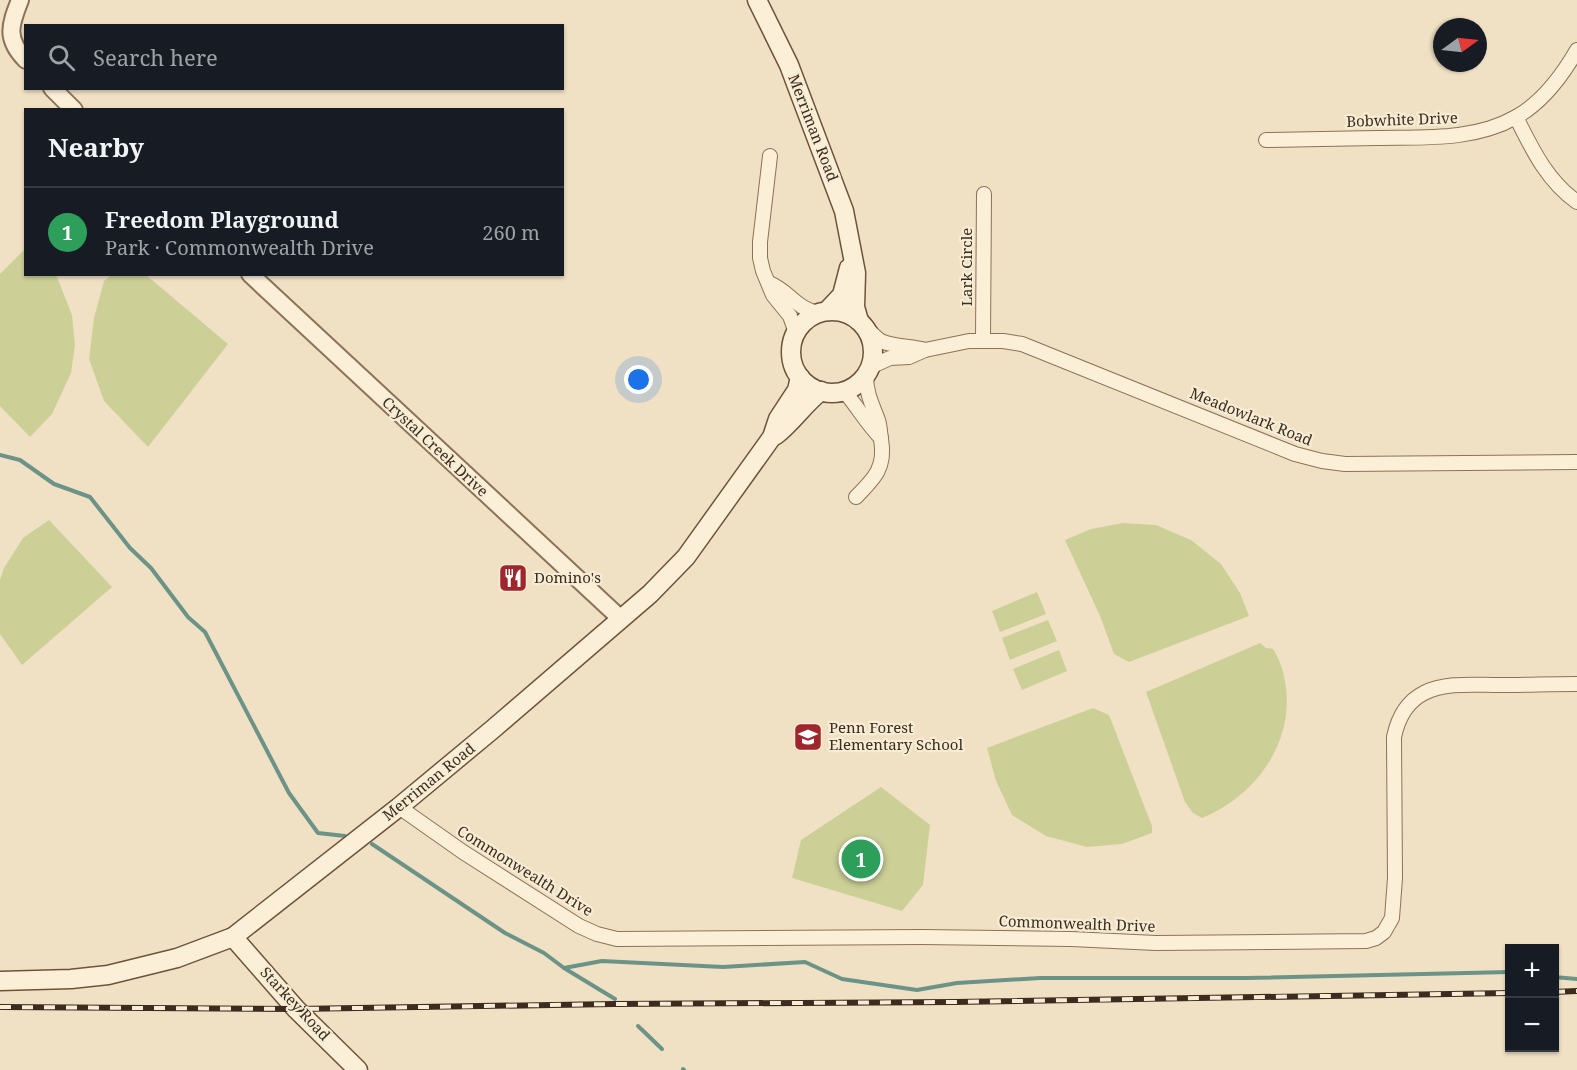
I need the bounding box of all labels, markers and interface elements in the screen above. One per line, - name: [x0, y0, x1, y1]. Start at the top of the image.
- north arrow: [1433, 18, 1487, 72]
- search box: [24, 24, 564, 90]
- icon: search: [45, 41, 78, 74]
- text: Search here: [93, 42, 218, 72]
- street label: Merriman Road: [784, 71, 844, 184]
- street label: Bobwhite Drive: [1346, 107, 1458, 131]
- text: Nearby: [48, 129, 144, 165]
- text: Freedom Playground: [105, 204, 339, 234]
- text: 1: [62, 219, 73, 246]
- text: 260 m: [482, 219, 540, 246]
- street label: Lark Circle: [956, 228, 976, 306]
- text: Park · Commonwealth Drive: [105, 234, 374, 261]
- your location: [624, 365, 653, 394]
- street label: Meadowlark Road: [1187, 382, 1316, 450]
- street label: Crystal Creek Drive: [378, 392, 493, 501]
- restaurant icon: Domino's: [497, 562, 529, 594]
- place label: Domino's: [534, 567, 601, 587]
- place label: Penn Forest Elementary School: [829, 717, 963, 754]
- school or university icon: Penn Forest Elementary School: [792, 721, 824, 753]
- street label: Merriman Road: [378, 738, 479, 825]
- street label: Commonwealth Drive: [454, 820, 597, 920]
- pin: 1: [842, 836, 880, 882]
- street label: Commonwealth Drive: [998, 910, 1156, 936]
- map controls: [1505, 944, 1559, 1052]
- button: +: [1505, 944, 1559, 998]
- street label: Starkey Road: [256, 962, 335, 1045]
- button: −: [1505, 998, 1559, 1052]

